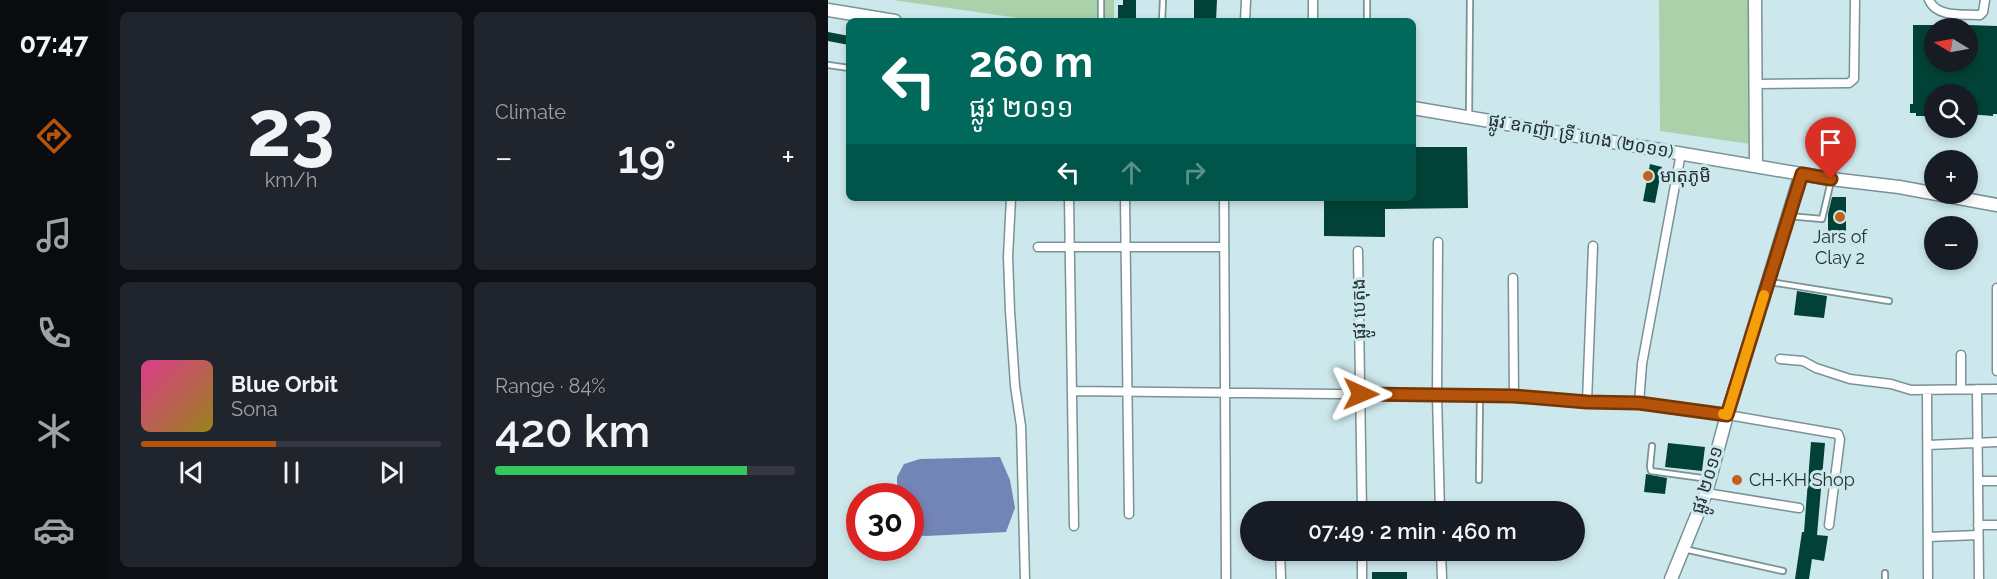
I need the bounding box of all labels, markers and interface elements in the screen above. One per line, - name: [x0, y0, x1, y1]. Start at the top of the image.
- north arrow: [1924, 18, 1978, 72]
- map controls: [1924, 18, 1978, 270]
- text: 07:47: [20, 28, 88, 59]
- text: 260 m: [969, 38, 1093, 87]
- icon: left: [870, 42, 948, 120]
- text: 23: [247, 83, 335, 174]
- button: search: [1924, 84, 1978, 138]
- text: ផ្លូវ ២០១១: [969, 92, 1074, 123]
- text: Climate: [495, 100, 566, 124]
- street label: ផ្លូវ ឧកញ៉ា ទ្រី ហេង (២០១១): [1486, 109, 1675, 168]
- icon: directions: [33, 115, 75, 157]
- pin: [1805, 117, 1856, 179]
- icon: arrive: [1814, 126, 1847, 159]
- text: 19°: [618, 131, 676, 184]
- text: −: [495, 138, 513, 177]
- text: +: [781, 138, 795, 177]
- button: +: [1924, 150, 1978, 204]
- icon: left: [1052, 156, 1085, 189]
- icon: ahead: [1115, 156, 1148, 189]
- icon: right: [1178, 156, 1211, 189]
- place label: មាតុភូមិ: [1660, 165, 1711, 188]
- text: km/h: [265, 168, 317, 192]
- marker: មាតុភូមិ: [1641, 169, 1655, 183]
- marker: Jars of Clay 2: [1833, 210, 1847, 224]
- icon: music: [33, 214, 75, 256]
- button: −: [1924, 216, 1978, 270]
- place label: Jars of Clay 2: [1813, 226, 1868, 268]
- street label: ផ្លូវ បេតុង: [1347, 278, 1376, 340]
- icon: phone: [33, 312, 75, 354]
- position arrow: [1329, 362, 1393, 426]
- text: Blue Orbit: [231, 371, 338, 397]
- text: Range · 84%: [495, 374, 606, 398]
- text: Sona: [231, 397, 278, 421]
- text: 420 km: [495, 405, 650, 458]
- icon: climate: [33, 410, 75, 452]
- street label: ផ្លូវ ២០១១: [1686, 443, 1733, 518]
- icon: previous: [175, 456, 208, 489]
- icon: pause: [275, 456, 308, 489]
- icon: next: [375, 456, 408, 489]
- place label: CH-KH Shop: [1749, 469, 1855, 490]
- marker: CH-KH Shop: [1730, 473, 1744, 487]
- speed limit sign: 30: [846, 483, 924, 561]
- icon: car: [33, 509, 75, 551]
- text: 07:49 · 2 min · 460 m: [1308, 518, 1517, 544]

